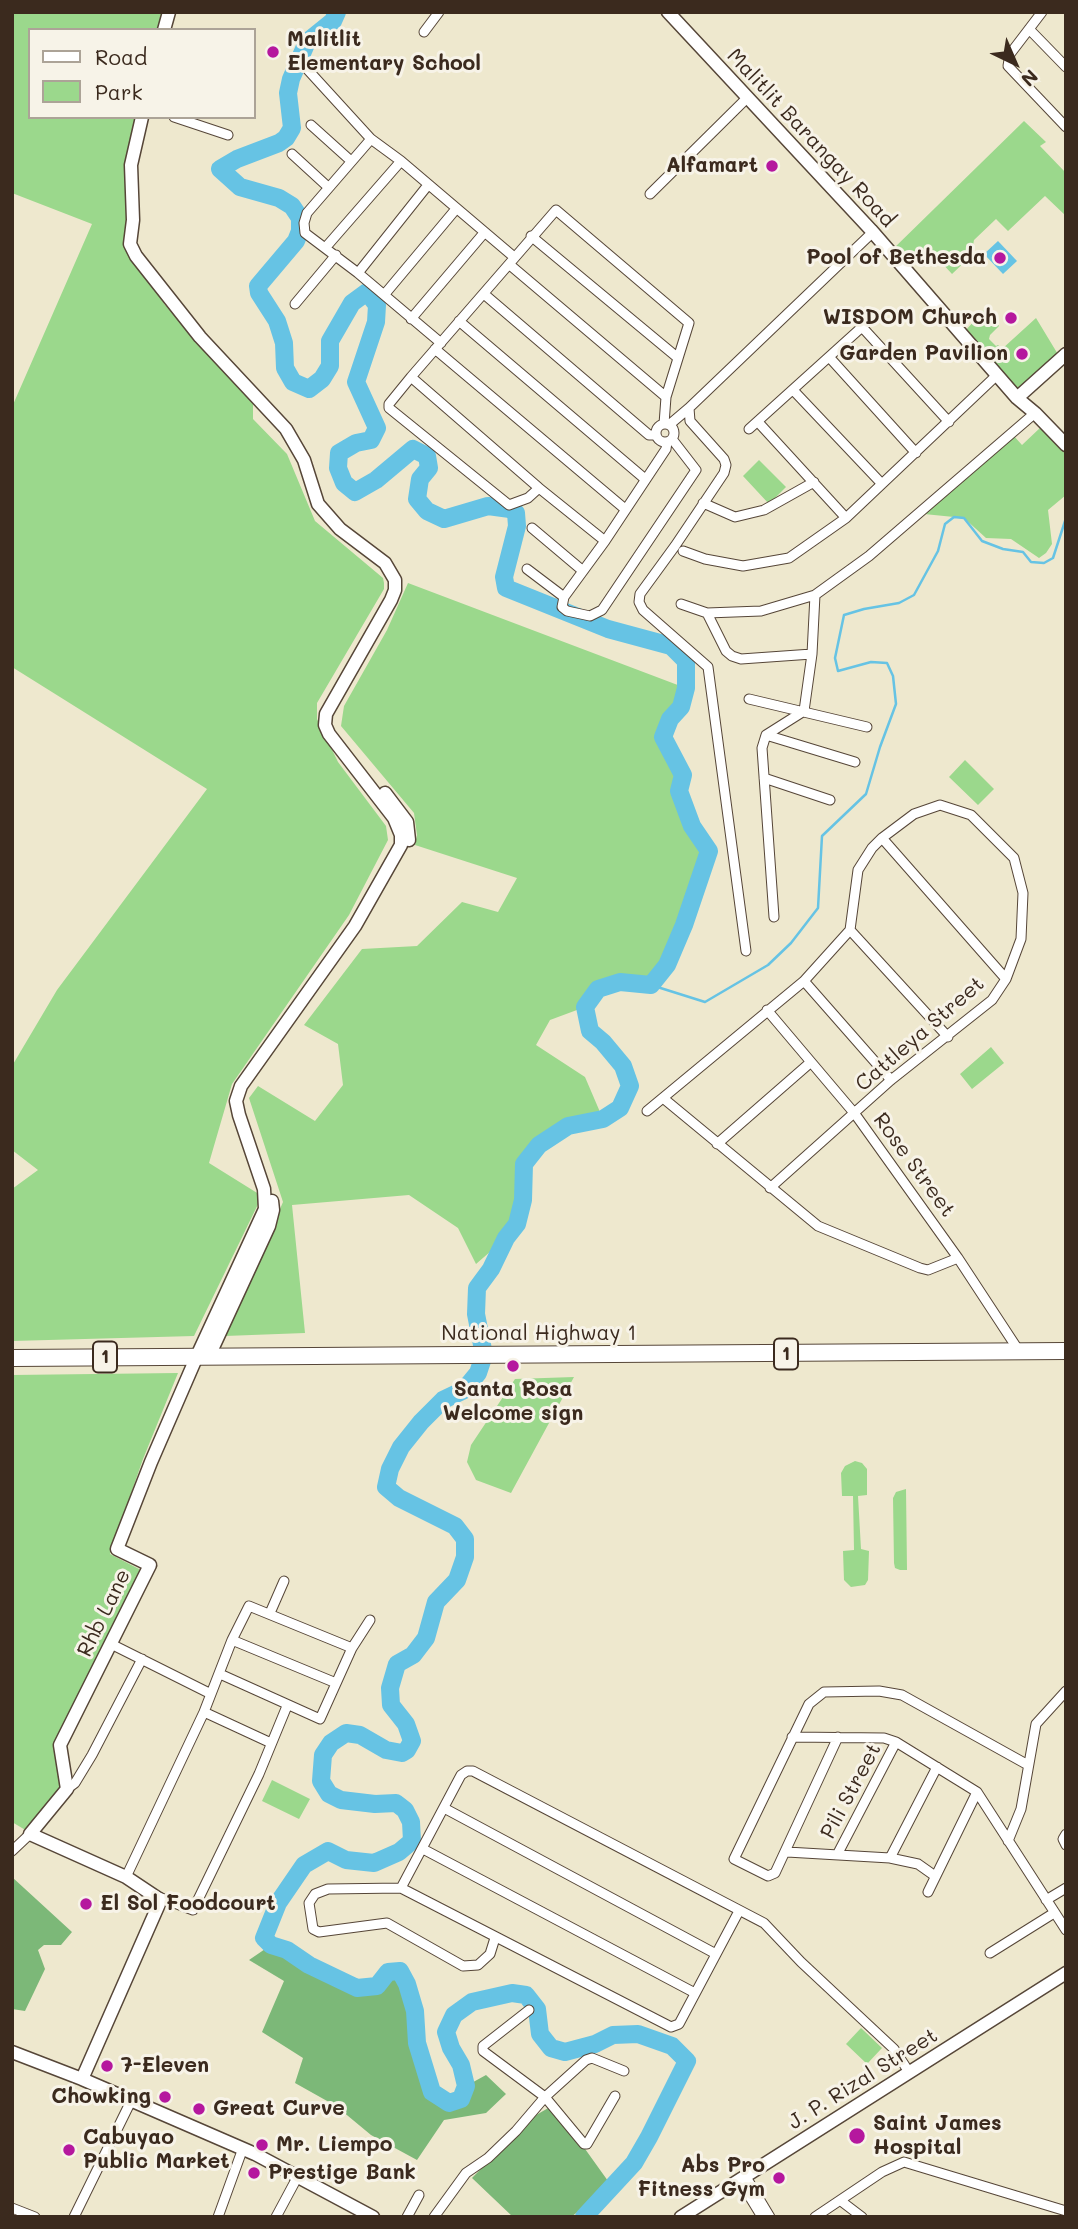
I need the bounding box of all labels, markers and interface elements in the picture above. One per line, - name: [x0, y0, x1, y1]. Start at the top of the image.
- place label: Malitlit Elementary School: [287, 27, 481, 77]
- legend: [28, 28, 256, 119]
- north arrow: [980, 28, 1050, 98]
- text: Road: [95, 43, 147, 70]
- street label: Malitlit Barangay Road: [722, 43, 900, 233]
- marker: Malitlit Elementary School: [265, 44, 281, 60]
- text: N: [1016, 64, 1044, 92]
- text: Park: [95, 78, 143, 105]
- place label: Alfamart: [666, 153, 758, 179]
- marker: Alfamart: [764, 158, 780, 174]
- place label: Pool of Bethesda: [806, 245, 986, 271]
- marker: Pool of Bethesda: [992, 250, 1008, 266]
- place label: WISDOM Church: [823, 305, 997, 331]
- marker: WISDOM Church: [1003, 310, 1019, 326]
- place label: Garden Pavilion: [839, 341, 1008, 367]
- marker: Garden Pavilion: [1014, 346, 1030, 362]
- street label: Cattleya Street: [850, 971, 990, 1097]
- street label: Rose Street: [868, 1108, 960, 1222]
- street label: National Highway 1: [441, 1321, 637, 1347]
- road number: 1: [774, 1338, 798, 1370]
- road number: 1: [93, 1342, 117, 1372]
- marker: Santa Rosa Welcome sign: [505, 1358, 521, 1374]
- place label: Santa Rosa Welcome sign: [443, 1377, 583, 1427]
- street label: Rhb Lane: [72, 1565, 136, 1661]
- street label: Pili Street: [815, 1739, 887, 1843]
- place label: El Sol Foodcourt: [100, 1891, 276, 1917]
- marker: El Sol Foodcourt: [78, 1896, 94, 1912]
- street label: J. P. Rizal Street: [784, 2023, 942, 2135]
- place label: 7-Eleven: [121, 2053, 209, 2079]
- marker: 7-Eleven: [99, 2058, 115, 2074]
- place label: Chowking: [51, 2084, 151, 2110]
- marker: Chowking: [157, 2089, 173, 2105]
- place label: Great Curve: [213, 2096, 345, 2122]
- marker: Great Curve: [191, 2101, 207, 2117]
- place label: Saint James Hospital: [873, 2111, 1002, 2161]
- place label: Cabuyao Public Market: [83, 2125, 230, 2175]
- marker: Saint James Hospital: [847, 2126, 867, 2146]
- place label: Mr. Liempo: [276, 2132, 392, 2158]
- marker: Mr. Liempo: [254, 2137, 270, 2153]
- marker: Cabuyao Public Market: [61, 2142, 77, 2158]
- place label: Abs Pro Fitness Gym: [638, 2153, 765, 2203]
- place label: Prestige Bank: [268, 2160, 416, 2186]
- marker: Prestige Bank: [246, 2165, 262, 2181]
- marker: Abs Pro Fitness Gym: [771, 2170, 787, 2186]

